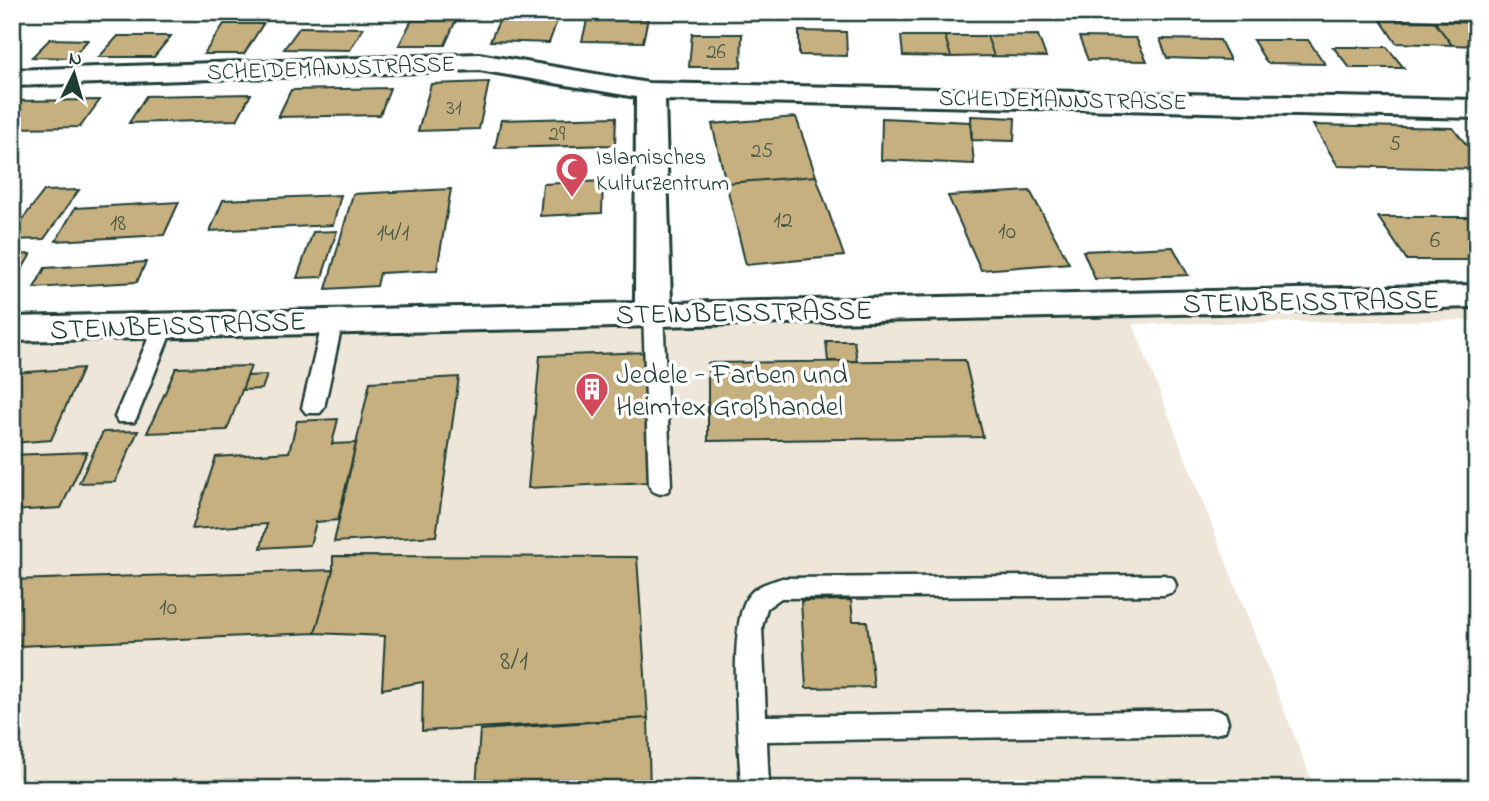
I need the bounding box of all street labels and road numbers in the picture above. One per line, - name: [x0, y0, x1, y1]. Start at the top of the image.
- street label: SCHEIDEMANNSTRASSE: [206, 49, 456, 90]
- street label: SCHEIDEMANNSTRASSE: [938, 83, 1187, 120]
- street label: STEINBEISSTRASSE: [1182, 281, 1440, 326]
- street label: STEINBEISSTRASSE: [615, 292, 873, 337]
- street label: STEINBEISSTRASSE: [49, 303, 307, 352]

